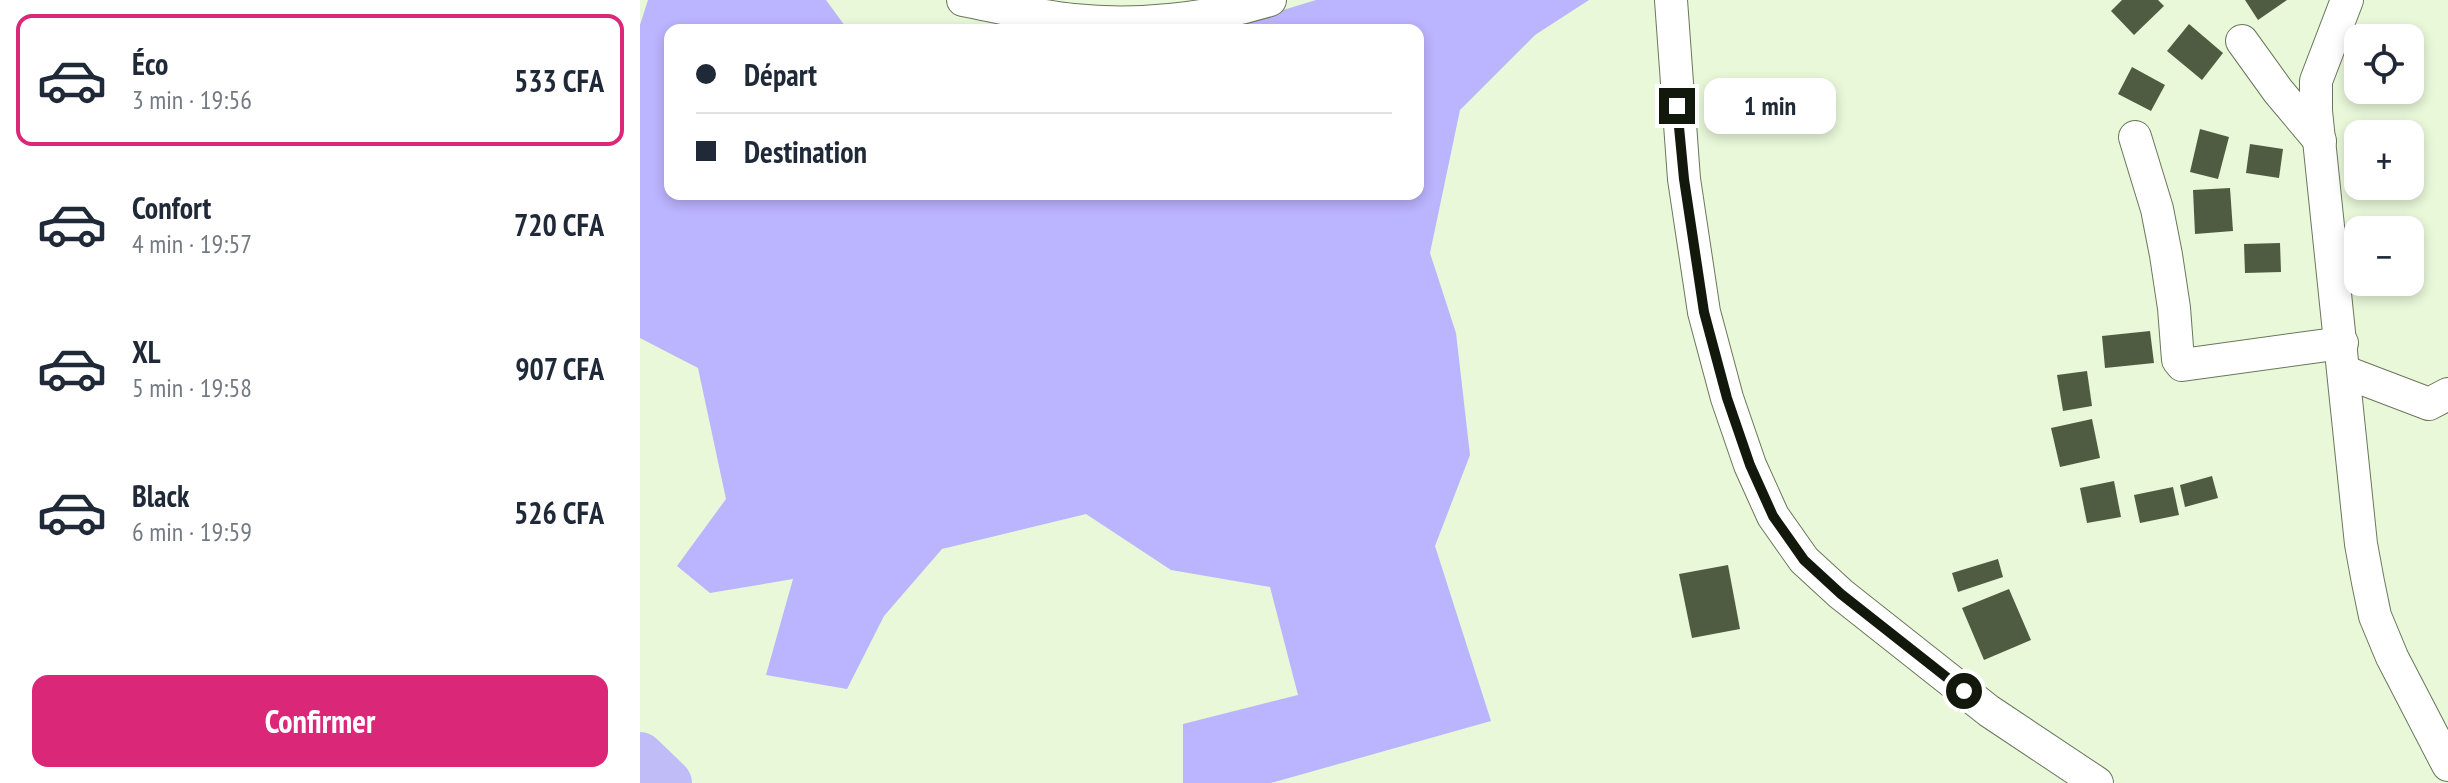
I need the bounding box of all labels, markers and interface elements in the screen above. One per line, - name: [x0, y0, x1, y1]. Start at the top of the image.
- map controls: [2344, 24, 2424, 296]
- button: locate: [2344, 24, 2424, 104]
- icon: car: [36, 44, 108, 116]
- text: Éco: [132, 44, 168, 83]
- text: Départ: [744, 55, 817, 94]
- text: 533 CFA: [514, 61, 604, 100]
- callout: 1 min: [1705, 78, 1837, 134]
- text: 3 min · 19:56: [132, 83, 252, 116]
- route end: [1659, 88, 1695, 124]
- text: 1 min: [1744, 89, 1796, 122]
- button: +: [2344, 120, 2424, 200]
- text: Destination: [744, 132, 867, 171]
- icon: car: [36, 188, 108, 260]
- text: Confort: [132, 188, 211, 227]
- text: 720 CFA: [514, 205, 604, 244]
- button: −: [2344, 216, 2424, 296]
- text: 4 min · 19:57: [132, 227, 252, 260]
- icon: car: [36, 332, 108, 404]
- text: XL: [132, 332, 161, 371]
- text: 907 CFA: [515, 349, 604, 388]
- text: 5 min · 19:58: [132, 371, 252, 404]
- icon: car: [36, 476, 108, 548]
- text: Black: [132, 476, 189, 515]
- text: 526 CFA: [514, 493, 604, 532]
- text: 6 min · 19:59: [132, 515, 252, 548]
- route start: [1946, 673, 1982, 709]
- button: Confirmer: [32, 675, 608, 767]

